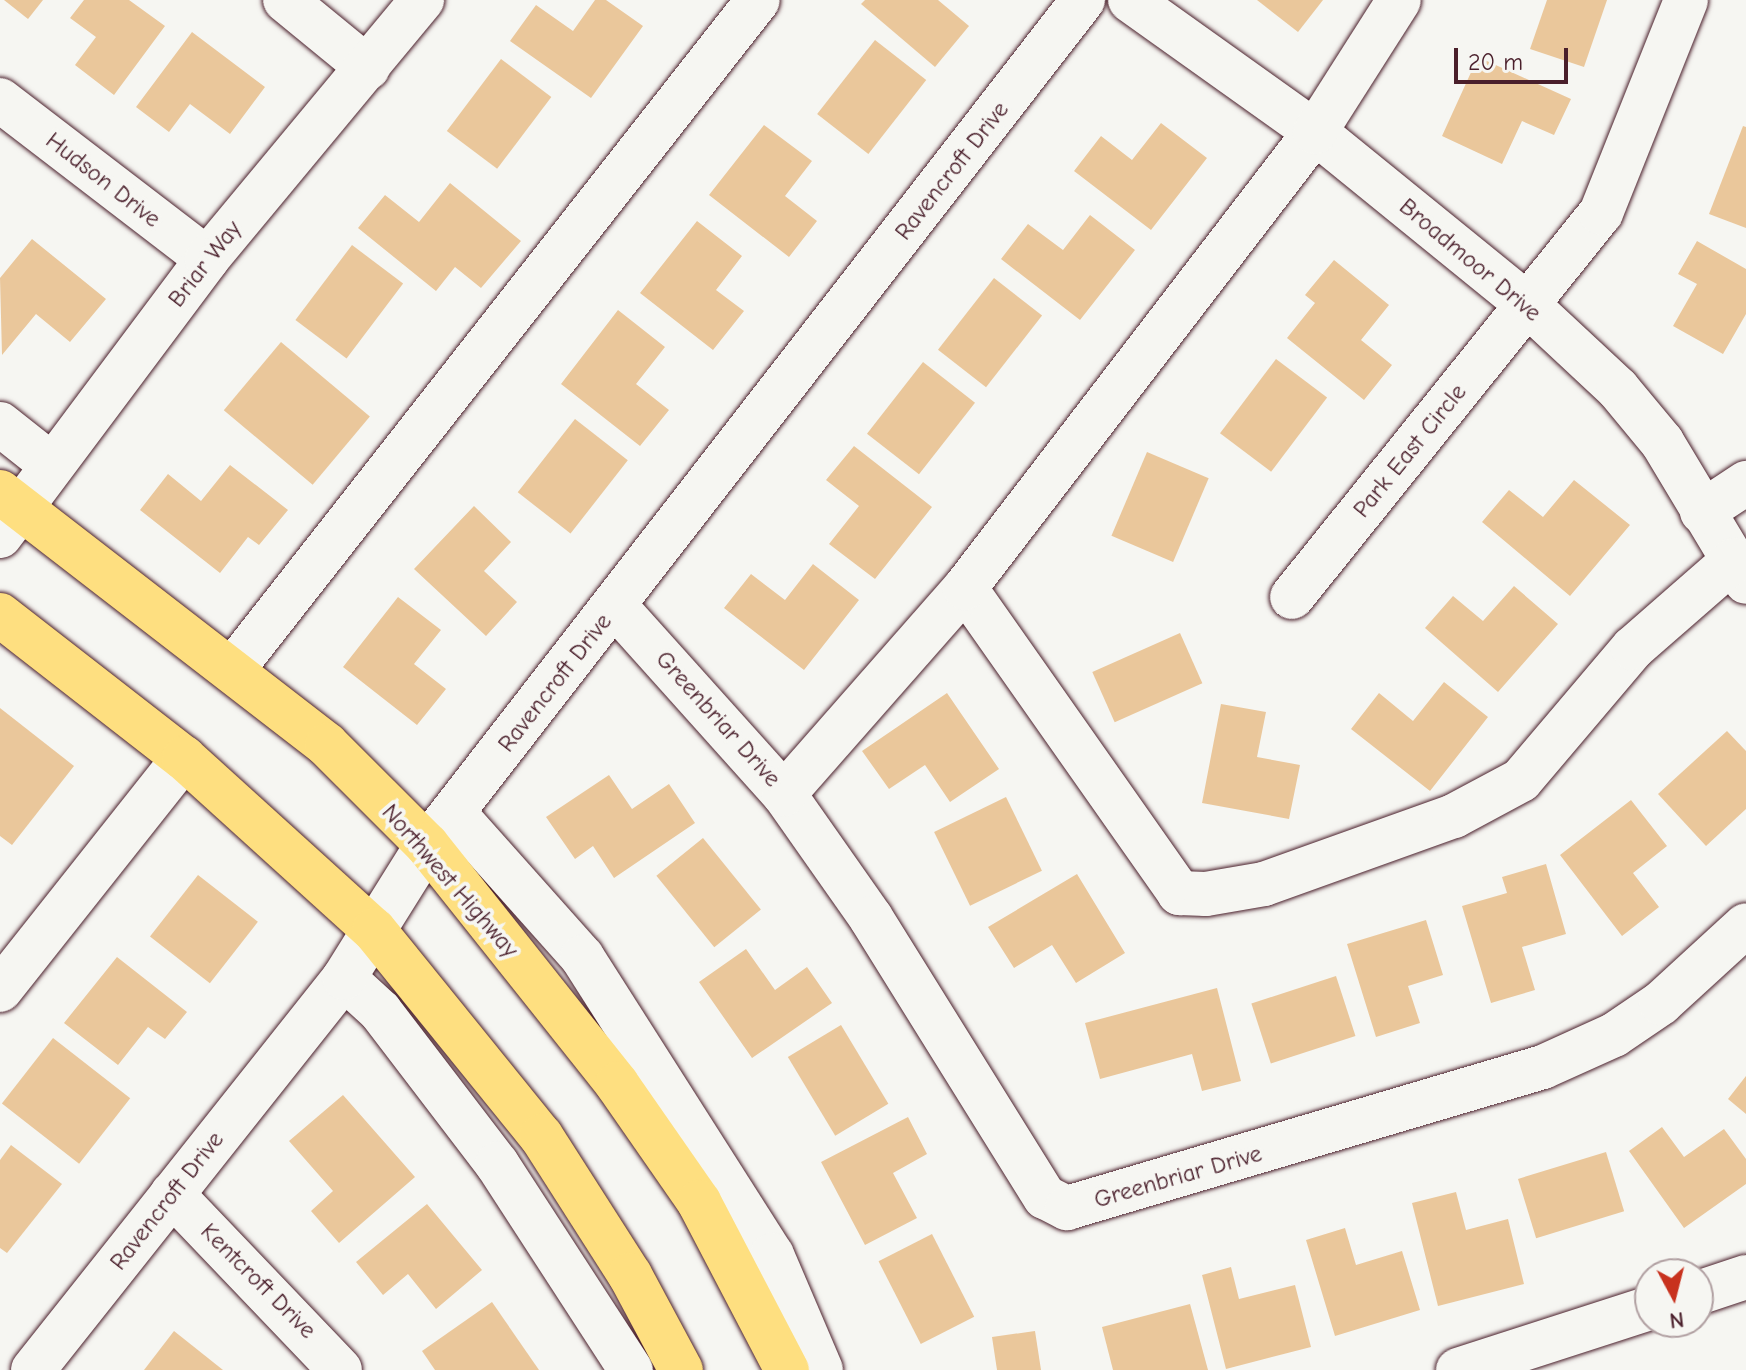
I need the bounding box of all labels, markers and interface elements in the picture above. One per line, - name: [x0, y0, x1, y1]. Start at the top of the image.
- scale bar: [1458, 32, 1572, 82]
- text: 20 m: [1468, 48, 1523, 76]
- street label: Ravencroft Drive: [889, 96, 1015, 246]
- street label: Hudson Drive: [40, 126, 166, 234]
- street label: Broadmoor Drive: [1393, 192, 1547, 328]
- street label: Briar Way: [162, 215, 248, 313]
- street label: Park East Circle: [1347, 378, 1473, 524]
- street label: Ravencroft Drive: [492, 608, 618, 758]
- street label: Greenbriar Drive: [649, 645, 787, 793]
- street label: Northwest Highway: [376, 798, 524, 964]
- street label: Ravencroft Drive: [104, 1126, 230, 1276]
- street label: Greenbriar Drive: [1091, 1139, 1265, 1215]
- street label: Kentcroft Drive: [194, 1217, 322, 1345]
- north arrow: [1634, 1258, 1714, 1338]
- text: N: [1668, 1306, 1685, 1334]

